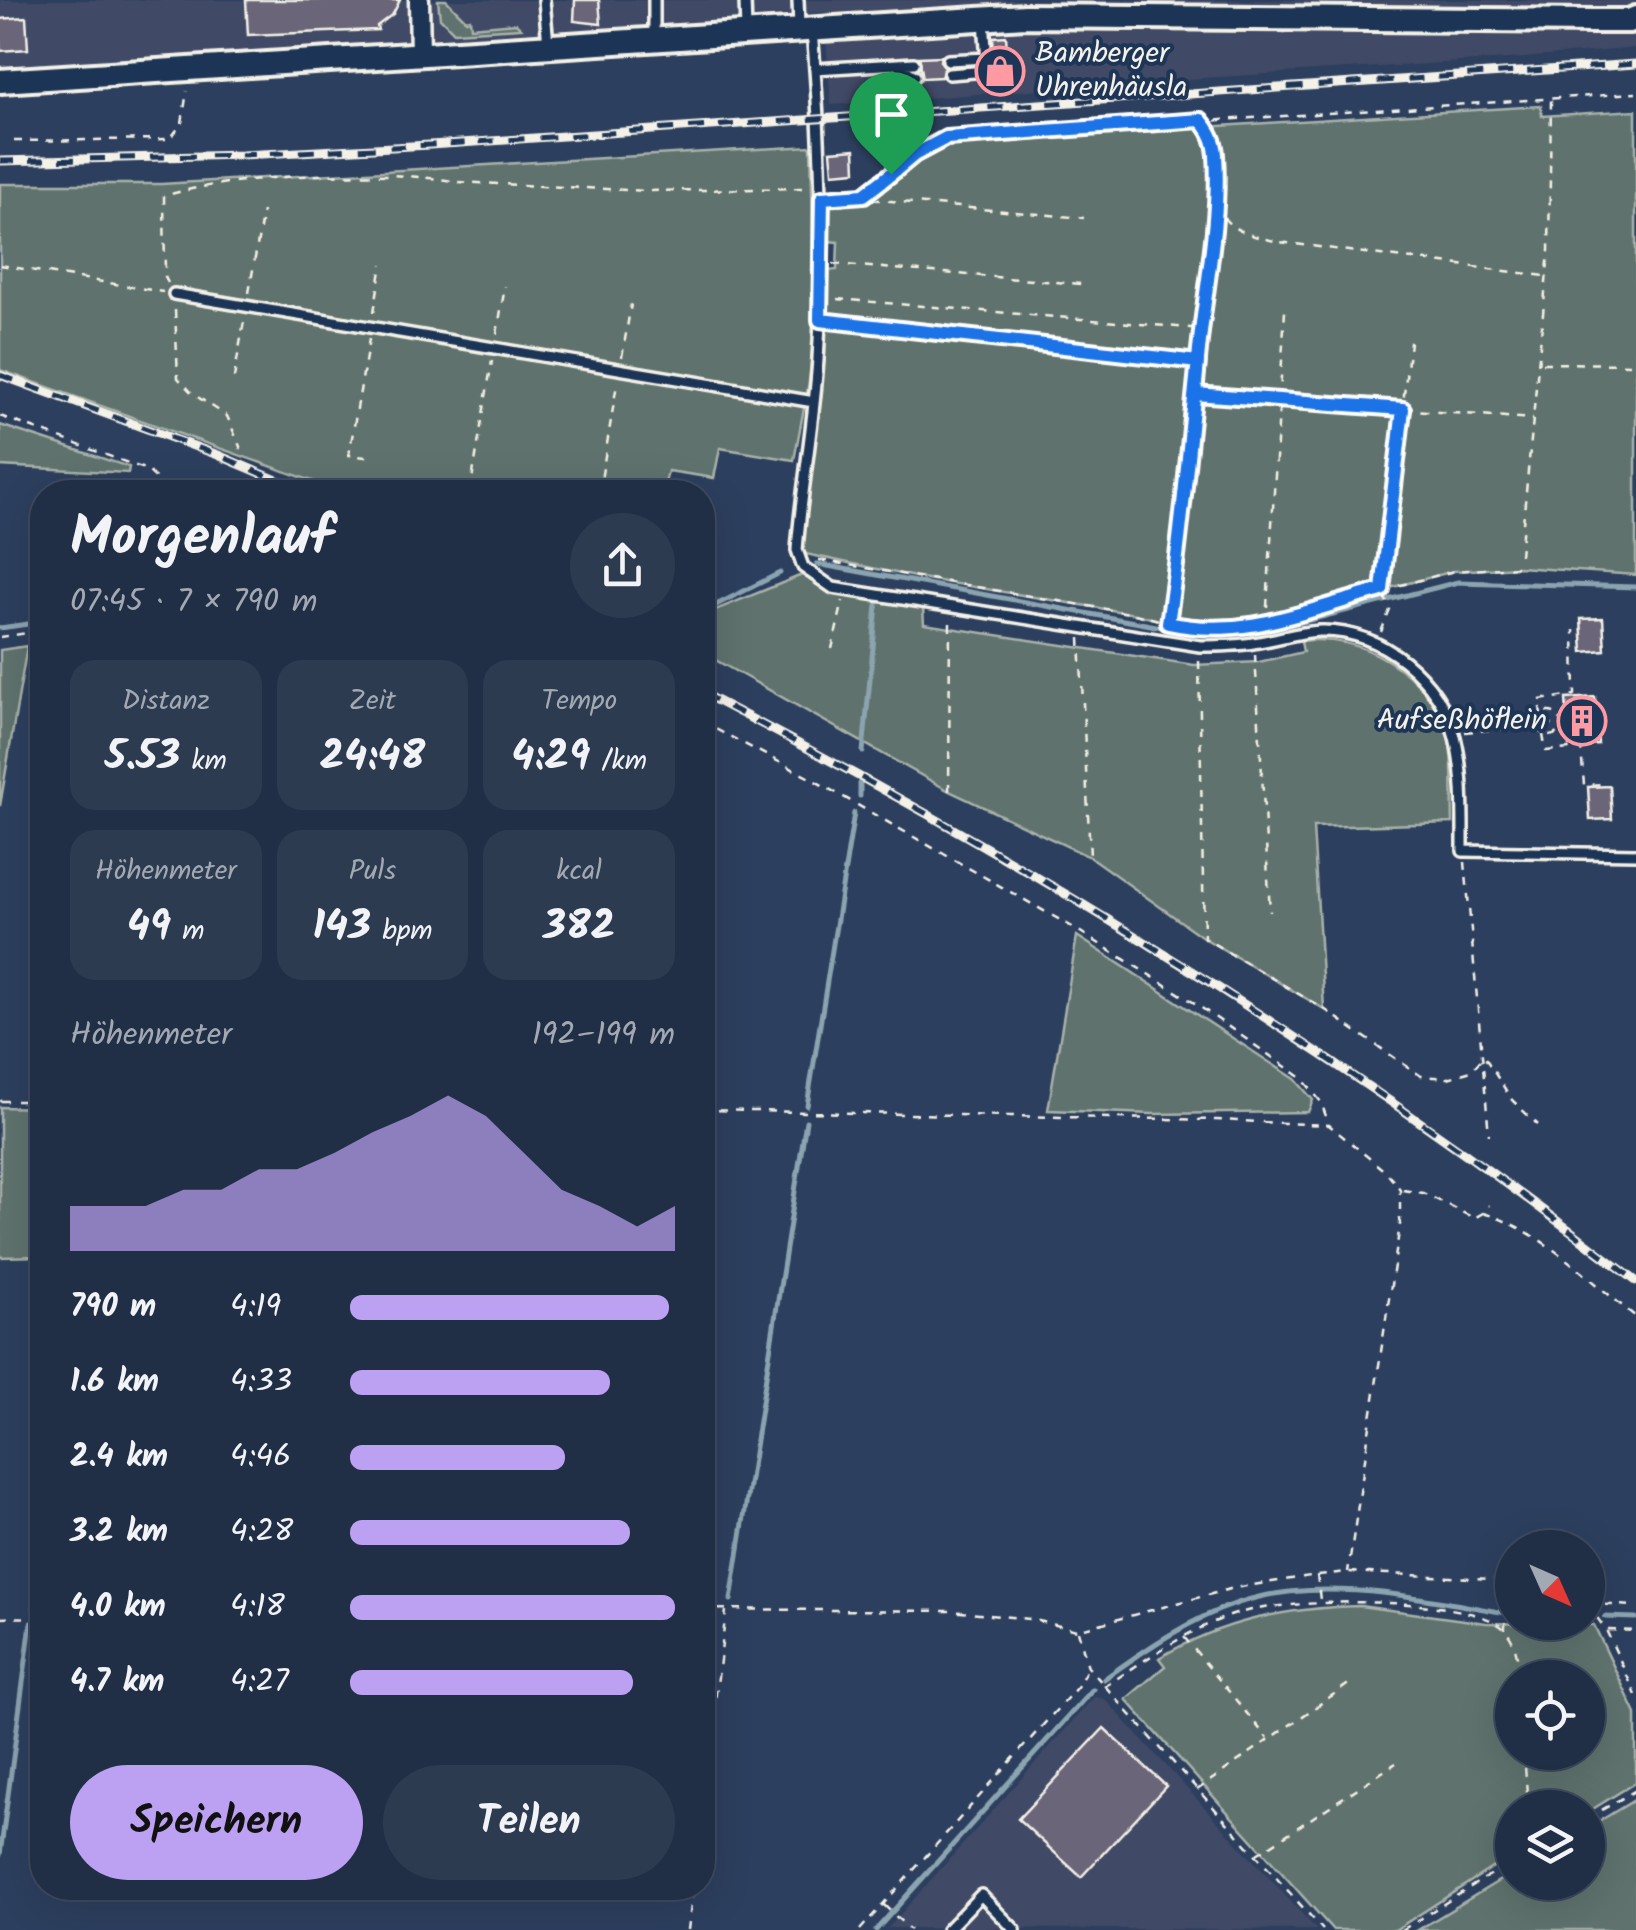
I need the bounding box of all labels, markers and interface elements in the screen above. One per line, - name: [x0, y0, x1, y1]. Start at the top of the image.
- place label: Bamberger Uhrenhäusla: [1035, 30, 1187, 112]
- shop icon: Bamberger Uhrenhäusla: [974, 45, 1026, 97]
- pin: [849, 72, 934, 175]
- icon: arrive: [864, 87, 919, 142]
- text: Morgenlauf: [70, 496, 334, 583]
- button: share: [570, 513, 675, 618]
- text: 07:45 · 7 × 790 m: [70, 577, 317, 628]
- text: Distanz: [122, 679, 210, 724]
- text: Zeit: [349, 679, 396, 724]
- text: Tempo: [541, 679, 617, 724]
- building icon: Aufseßhöflein: [1556, 695, 1608, 747]
- place label: Aufseßhöflein: [1377, 697, 1547, 745]
- text: 5.53: [105, 724, 180, 791]
- text: 24:48: [320, 724, 425, 791]
- text: 4:29: [511, 724, 590, 791]
- text: km: [180, 739, 227, 784]
- text: /km: [590, 739, 647, 784]
- text: Höhenmeter: [95, 849, 237, 894]
- text: Puls: [349, 849, 396, 894]
- text: kcal: [556, 849, 602, 894]
- text: 49: [127, 894, 171, 961]
- text: 143: [312, 894, 371, 961]
- text: 382: [543, 894, 615, 961]
- text: m: [171, 909, 205, 954]
- text: bpm: [371, 909, 433, 954]
- text: Höhenmeter: [70, 1010, 232, 1061]
- text: 192–199 m: [532, 1010, 675, 1061]
- text: 790 m: [70, 1282, 156, 1333]
- text: 4:19: [230, 1282, 281, 1333]
- text: 1.6 km: [70, 1357, 159, 1408]
- text: 4:33: [230, 1357, 292, 1408]
- text: 2.4 km: [70, 1432, 168, 1483]
- text: 4:46: [230, 1432, 291, 1483]
- text: 3.2 km: [70, 1507, 168, 1558]
- text: 4:28: [230, 1507, 293, 1558]
- north arrow: [1495, 1530, 1605, 1640]
- map controls: [1495, 1530, 1605, 1900]
- text: 4.0 km: [70, 1582, 166, 1633]
- text: 4:18: [230, 1582, 285, 1633]
- text: 4.7 km: [70, 1657, 164, 1708]
- text: 4:27: [230, 1657, 289, 1708]
- button: locate: [1495, 1660, 1605, 1770]
- button: Speichern: [70, 1765, 363, 1880]
- button: Teilen: [383, 1765, 675, 1880]
- button: layers: [1495, 1790, 1605, 1900]

